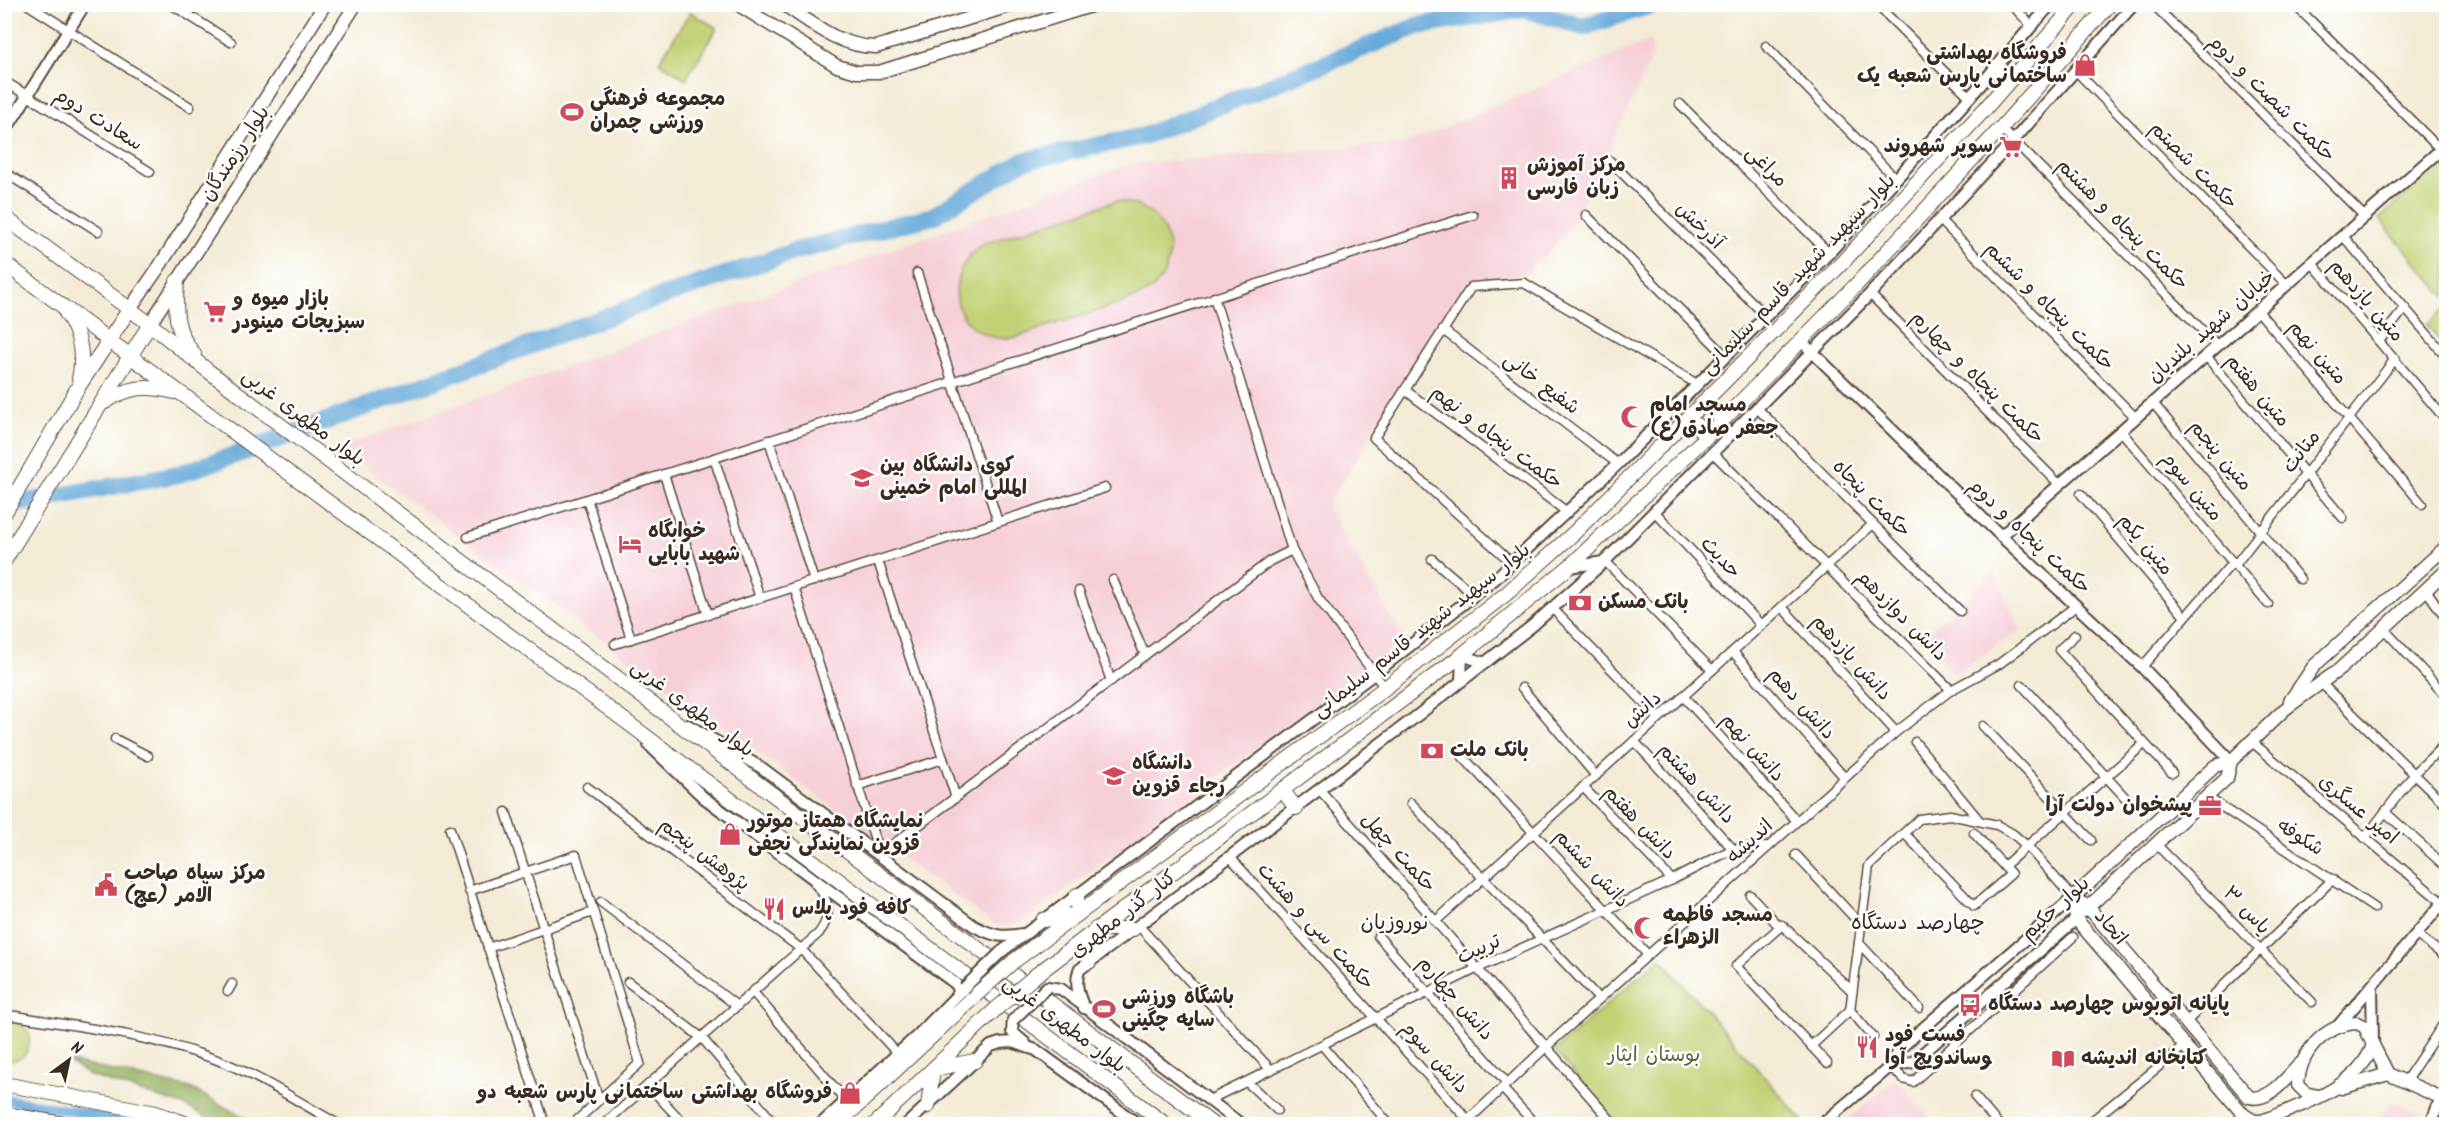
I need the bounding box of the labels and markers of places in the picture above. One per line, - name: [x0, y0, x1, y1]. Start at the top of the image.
- place label: فروشگاه بهداشتی ساختمانی پارس شعبه یک: [1857, 38, 2067, 93]
- shop icon: فروشگاه بهداشتی ساختمانی پارس شعبه یک: [2072, 52, 2098, 78]
- place label: مجموعه فرهنگی ورزشی چمران: [590, 84, 725, 139]
- sports icon: مجموعه فرهنگی ورزشی چمران: [559, 99, 585, 125]
- place label: سوپر شهروند: [1884, 131, 1993, 163]
- supermarket icon: سوپر شهروند: [1998, 134, 2024, 160]
- place label: مرکز آموزش زبان فارسی: [1527, 150, 1626, 205]
- building icon: مرکز آموزش زبان فارسی: [1496, 165, 1522, 191]
- place label: بازار میوه و سبزیجات مینودر: [231, 284, 365, 339]
- supermarket icon: بازار میوه و سبزیجات مینودر: [202, 299, 228, 325]
- place label: مسجد امام جعفر صادق(ع): [1650, 390, 1778, 445]
- mosque icon: مسجد امام جعفر صادق(ع): [1619, 404, 1645, 430]
- place label: کوی دانشگاه بین المللی امام خمینی: [880, 450, 1027, 505]
- school or university icon: کوی دانشگاه بین المللی امام خمینی: [849, 465, 875, 491]
- place label: خوابگاه شهید بابایی: [648, 516, 740, 571]
- hotel icon: خوابگاه شهید بابایی: [617, 531, 643, 557]
- place label: بانک مسکن: [1598, 587, 1689, 619]
- bank icon: بانک مسکن: [1567, 590, 1593, 616]
- place label: بانک ملت: [1450, 735, 1529, 767]
- bank icon: بانک ملت: [1419, 738, 1445, 764]
- place label: دانشگاه رجاء قزوین: [1132, 748, 1225, 803]
- school or university icon: دانشگاه رجاء قزوین: [1101, 763, 1127, 789]
- place label: پیشخوان دولت آرا: [2045, 790, 2192, 822]
- office icon: پیشخوان دولت آرا: [2197, 793, 2223, 819]
- place label: نمایشگاه همتاز موتور قزوین نمایندگی نجفی: [746, 806, 923, 861]
- shop icon: نمایشگاه همتاز موتور قزوین نمایندگی نجفی: [717, 821, 743, 847]
- place label: مرکز سپاه صاحب الامر (عج): [124, 858, 266, 913]
- public building icon: مرکز سپاه صاحب الامر (عج): [93, 872, 119, 898]
- place label: کافه فود پلاس: [792, 893, 911, 925]
- restaurant icon: کافه فود پلاس: [761, 896, 787, 922]
- place label: مسجد فاطمه الزهراء: [1663, 900, 1773, 955]
- mosque icon: مسجد فاطمه الزهراء: [1632, 915, 1658, 941]
- place label: باشگاه ورزشى سايه چگينى: [1122, 982, 1234, 1037]
- place label: پایانه اتوبوس چهارصد دستگاه: [1988, 989, 2230, 1021]
- bus stop icon: پایانه اتوبوس چهارصد دستگاه: [1957, 992, 1983, 1018]
- sports icon: باشگاه ورزشى سايه چگينى: [1091, 996, 1117, 1022]
- place label: فست فود وساندویچ آوا: [1885, 1020, 1993, 1075]
- restaurant icon: فست فود وساندویچ آوا: [1854, 1034, 1880, 1060]
- place label: کتابخانه اندیشه: [2081, 1043, 2207, 1075]
- library icon: کتابخانه اندیشه: [2050, 1046, 2076, 1072]
- place label: فروشگاه بهداشتی ساختمانی پارس شعبه دو: [475, 1077, 832, 1109]
- shop icon: فروشگاه بهداشتی ساختمانی پارس شعبه دو: [837, 1080, 863, 1106]

